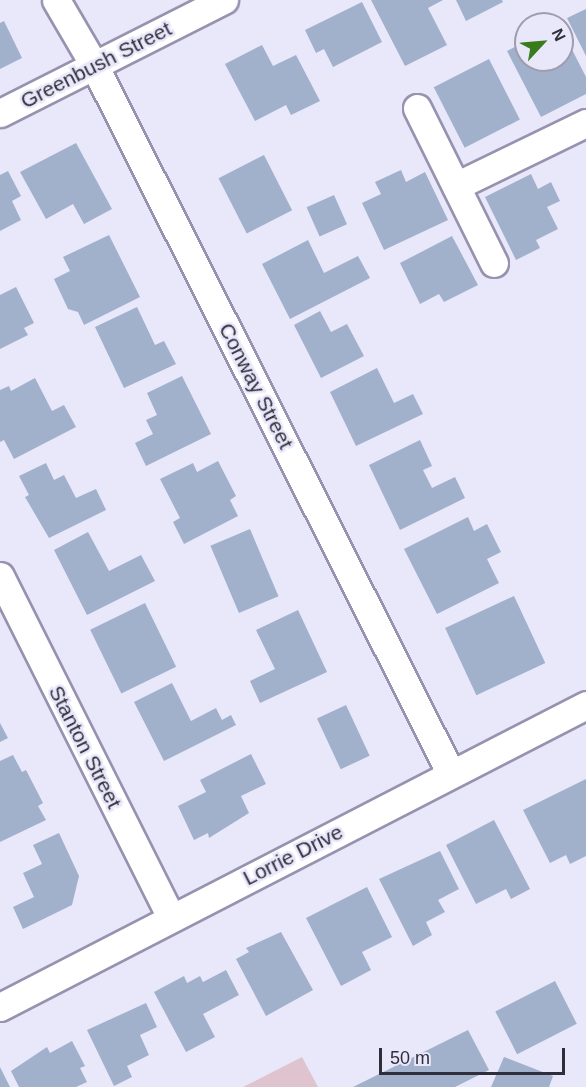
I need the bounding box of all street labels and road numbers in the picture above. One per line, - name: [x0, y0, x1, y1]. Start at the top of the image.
- street label: Greenbush Street: [16, 16, 176, 114]
- street label: Conway Street: [214, 319, 298, 453]
- street label: Stanton Street: [43, 681, 127, 813]
- street label: Lorrie Drive: [239, 819, 347, 891]

